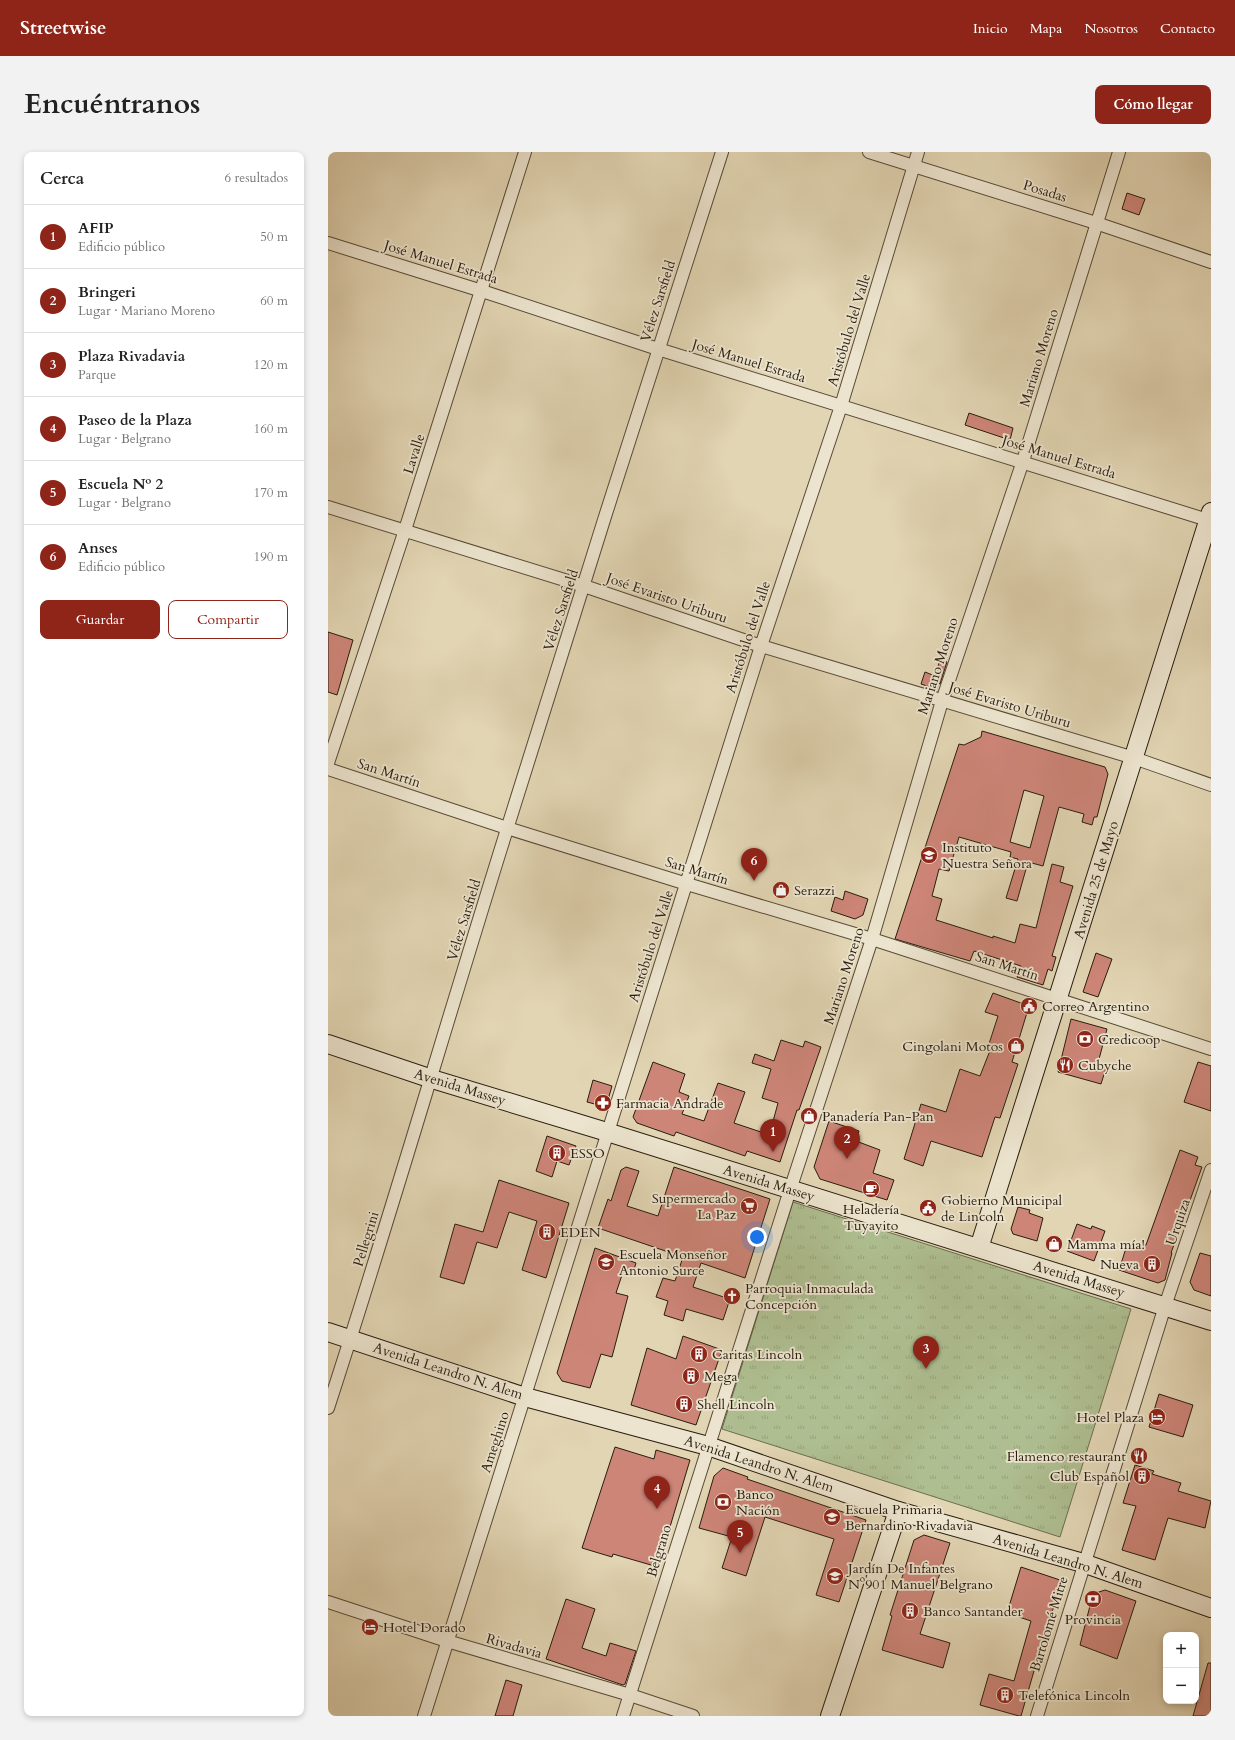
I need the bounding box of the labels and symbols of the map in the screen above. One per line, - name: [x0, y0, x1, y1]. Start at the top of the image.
- street label: Posadas: [1021, 175, 1069, 207]
- street label: José Manuel Estrada: [380, 235, 500, 288]
- street label: Vélez Sarsfield: [636, 257, 680, 344]
- street label: Aristóbulo del Valle: [823, 271, 875, 389]
- street label: Mariano Moreno: [1015, 306, 1063, 409]
- street label: José Manuel Estrada: [688, 334, 808, 387]
- street label: José Manuel Estrada: [998, 430, 1118, 483]
- street label: Lavalle: [399, 432, 429, 476]
- street label: Vélez Sarsfield: [539, 566, 583, 653]
- street label: José Evaristo Uriburu: [602, 568, 730, 628]
- street label: Aristóbulo del Valle: [721, 579, 775, 695]
- street label: Mariano Moreno: [913, 614, 963, 717]
- street label: José Evaristo Uriburu: [945, 677, 1074, 733]
- street label: San Martín: [355, 754, 423, 792]
- street label: Avenida 25 de Mayo: [1069, 818, 1123, 941]
- place label: Instituto Nuestra Señora: [942, 838, 1032, 873]
- school or university icon: Instituto Nuestra Señora: [919, 845, 939, 865]
- pin: 6: [741, 848, 767, 881]
- street label: San Martín: [663, 852, 731, 890]
- street label: Vélez Sarsfield: [443, 876, 486, 963]
- shop icon: Serazzi: [771, 880, 791, 900]
- place label: Serazzi: [794, 881, 835, 900]
- street label: Aristóbulo del Valle: [624, 888, 678, 1004]
- street label: Mariano Moreno: [819, 924, 869, 1027]
- street label: San Martín: [973, 947, 1041, 985]
- public building icon: Correo Argentino: [1019, 996, 1039, 1016]
- place label: Correo Argentino: [1042, 997, 1150, 1016]
- bank icon: Credicoop: [1075, 1029, 1095, 1049]
- place label: Credicoop: [1098, 1030, 1161, 1049]
- shop icon: Cingolani Motos: [1006, 1036, 1026, 1056]
- place label: Cingolani Motos: [902, 1037, 1003, 1056]
- restaurant icon: Cubyche: [1055, 1055, 1075, 1075]
- place label: Cubyche: [1078, 1056, 1132, 1075]
- street label: Avenida Massey: [412, 1064, 509, 1110]
- pharmacy icon: Farmacia Andrade: [593, 1093, 613, 1113]
- place label: Farmacia Andrade: [616, 1094, 724, 1113]
- shop icon: Panadería Pan-Pan: [799, 1106, 819, 1126]
- place label: Panadería Pan-Pan: [822, 1107, 934, 1126]
- pin: 1: [760, 1119, 786, 1152]
- pin: 2: [834, 1126, 860, 1159]
- building icon: ESSO: [547, 1143, 567, 1163]
- place label: ESSO: [570, 1144, 605, 1163]
- street label: Avenida Massey: [721, 1160, 818, 1206]
- cafe icon: Heladería Tuyayito: [861, 1179, 881, 1199]
- place label: Supermercado La Paz: [652, 1189, 737, 1224]
- place label: Gobierno Municipal de Lincoln: [941, 1191, 1062, 1226]
- supermarket icon: Supermercado La Paz: [739, 1196, 759, 1216]
- street label: Urquiza: [1161, 1196, 1195, 1248]
- public building icon: Gobierno Municipal de Lincoln: [918, 1198, 938, 1218]
- place label: Heladería Tuyayito: [843, 1200, 899, 1235]
- street label: Pellegrini: [349, 1209, 383, 1269]
- building icon: EDEN: [537, 1222, 557, 1242]
- place label: EDEN: [560, 1223, 601, 1242]
- your location: [747, 1227, 767, 1247]
- shop icon: Mamma mía!: [1044, 1234, 1064, 1254]
- place label: Mamma mía!: [1067, 1235, 1145, 1254]
- place label: Escuela Monseñor Antonio Surce: [619, 1245, 727, 1280]
- school or university icon: Escuela Monseñor Antonio Surce: [596, 1252, 616, 1272]
- building icon: Nueva: [1142, 1254, 1162, 1274]
- place label: Nueva: [1100, 1255, 1139, 1274]
- street label: Avenida Massey: [1031, 1256, 1128, 1302]
- place label: Parroquia Inmaculada Concepción: [745, 1279, 874, 1314]
- church icon: Parroquia Inmaculada Concepción: [722, 1286, 742, 1306]
- pin: 3: [913, 1336, 939, 1369]
- street label: Avenida Leandro N. Alem: [371, 1338, 525, 1404]
- building icon: Caritas Lincoln: [689, 1344, 709, 1364]
- place label: Caritas Lincoln: [712, 1345, 803, 1364]
- building icon: Mega: [681, 1366, 701, 1386]
- place label: Mega: [704, 1367, 737, 1386]
- building icon: Shell Lincoln: [674, 1394, 694, 1414]
- place label: Shell Lincoln: [697, 1395, 775, 1414]
- hotel icon: Hotel Plaza: [1147, 1407, 1167, 1427]
- place label: Hotel Plaza: [1076, 1408, 1144, 1427]
- street label: Ameghino: [476, 1409, 514, 1475]
- street label: Avenida Leandro N. Alem: [682, 1431, 836, 1497]
- restaurant icon: Flamenco restaurant: [1129, 1446, 1149, 1466]
- place label: Flamenco restaurant: [1007, 1447, 1127, 1466]
- building icon: Club Español: [1132, 1466, 1152, 1486]
- place label: Club Español: [1050, 1467, 1129, 1486]
- pin: 4: [644, 1476, 670, 1509]
- place label: Banco Nación: [736, 1485, 780, 1520]
- bank icon: Banco Nación: [713, 1492, 733, 1512]
- place label: Escuela Primaria Bernardino Rivadavia: [845, 1500, 973, 1535]
- school or university icon: Escuela Primaria Bernardino Rivadavia: [822, 1507, 842, 1527]
- pin: 5: [727, 1520, 753, 1553]
- street label: Belgrano: [642, 1522, 676, 1580]
- street label: Avenida Leandro N. Alem: [991, 1529, 1146, 1593]
- place label: Jardín De Infantes Nº901 Manuel Belgrano: [846, 1559, 993, 1594]
- school or university icon: Jardín De Infantes Nº901 Manuel Belgrano: [825, 1566, 845, 1586]
- street label: Bartolomé Mitre: [1025, 1574, 1073, 1674]
- bank icon: Provincia: [1083, 1589, 1103, 1609]
- building icon: Banco Santander: [900, 1601, 920, 1621]
- place label: Banco Santander: [923, 1602, 1023, 1621]
- place label: Provincia: [1065, 1610, 1121, 1629]
- hotel icon: Hotel Dorado: [360, 1617, 380, 1637]
- place label: Hotel Dorado: [383, 1618, 466, 1637]
- street label: Rivadavia: [484, 1629, 544, 1663]
- building icon: Telefónica Lincoln: [995, 1685, 1015, 1705]
- place label: Telefónica Lincoln: [1018, 1686, 1130, 1705]

